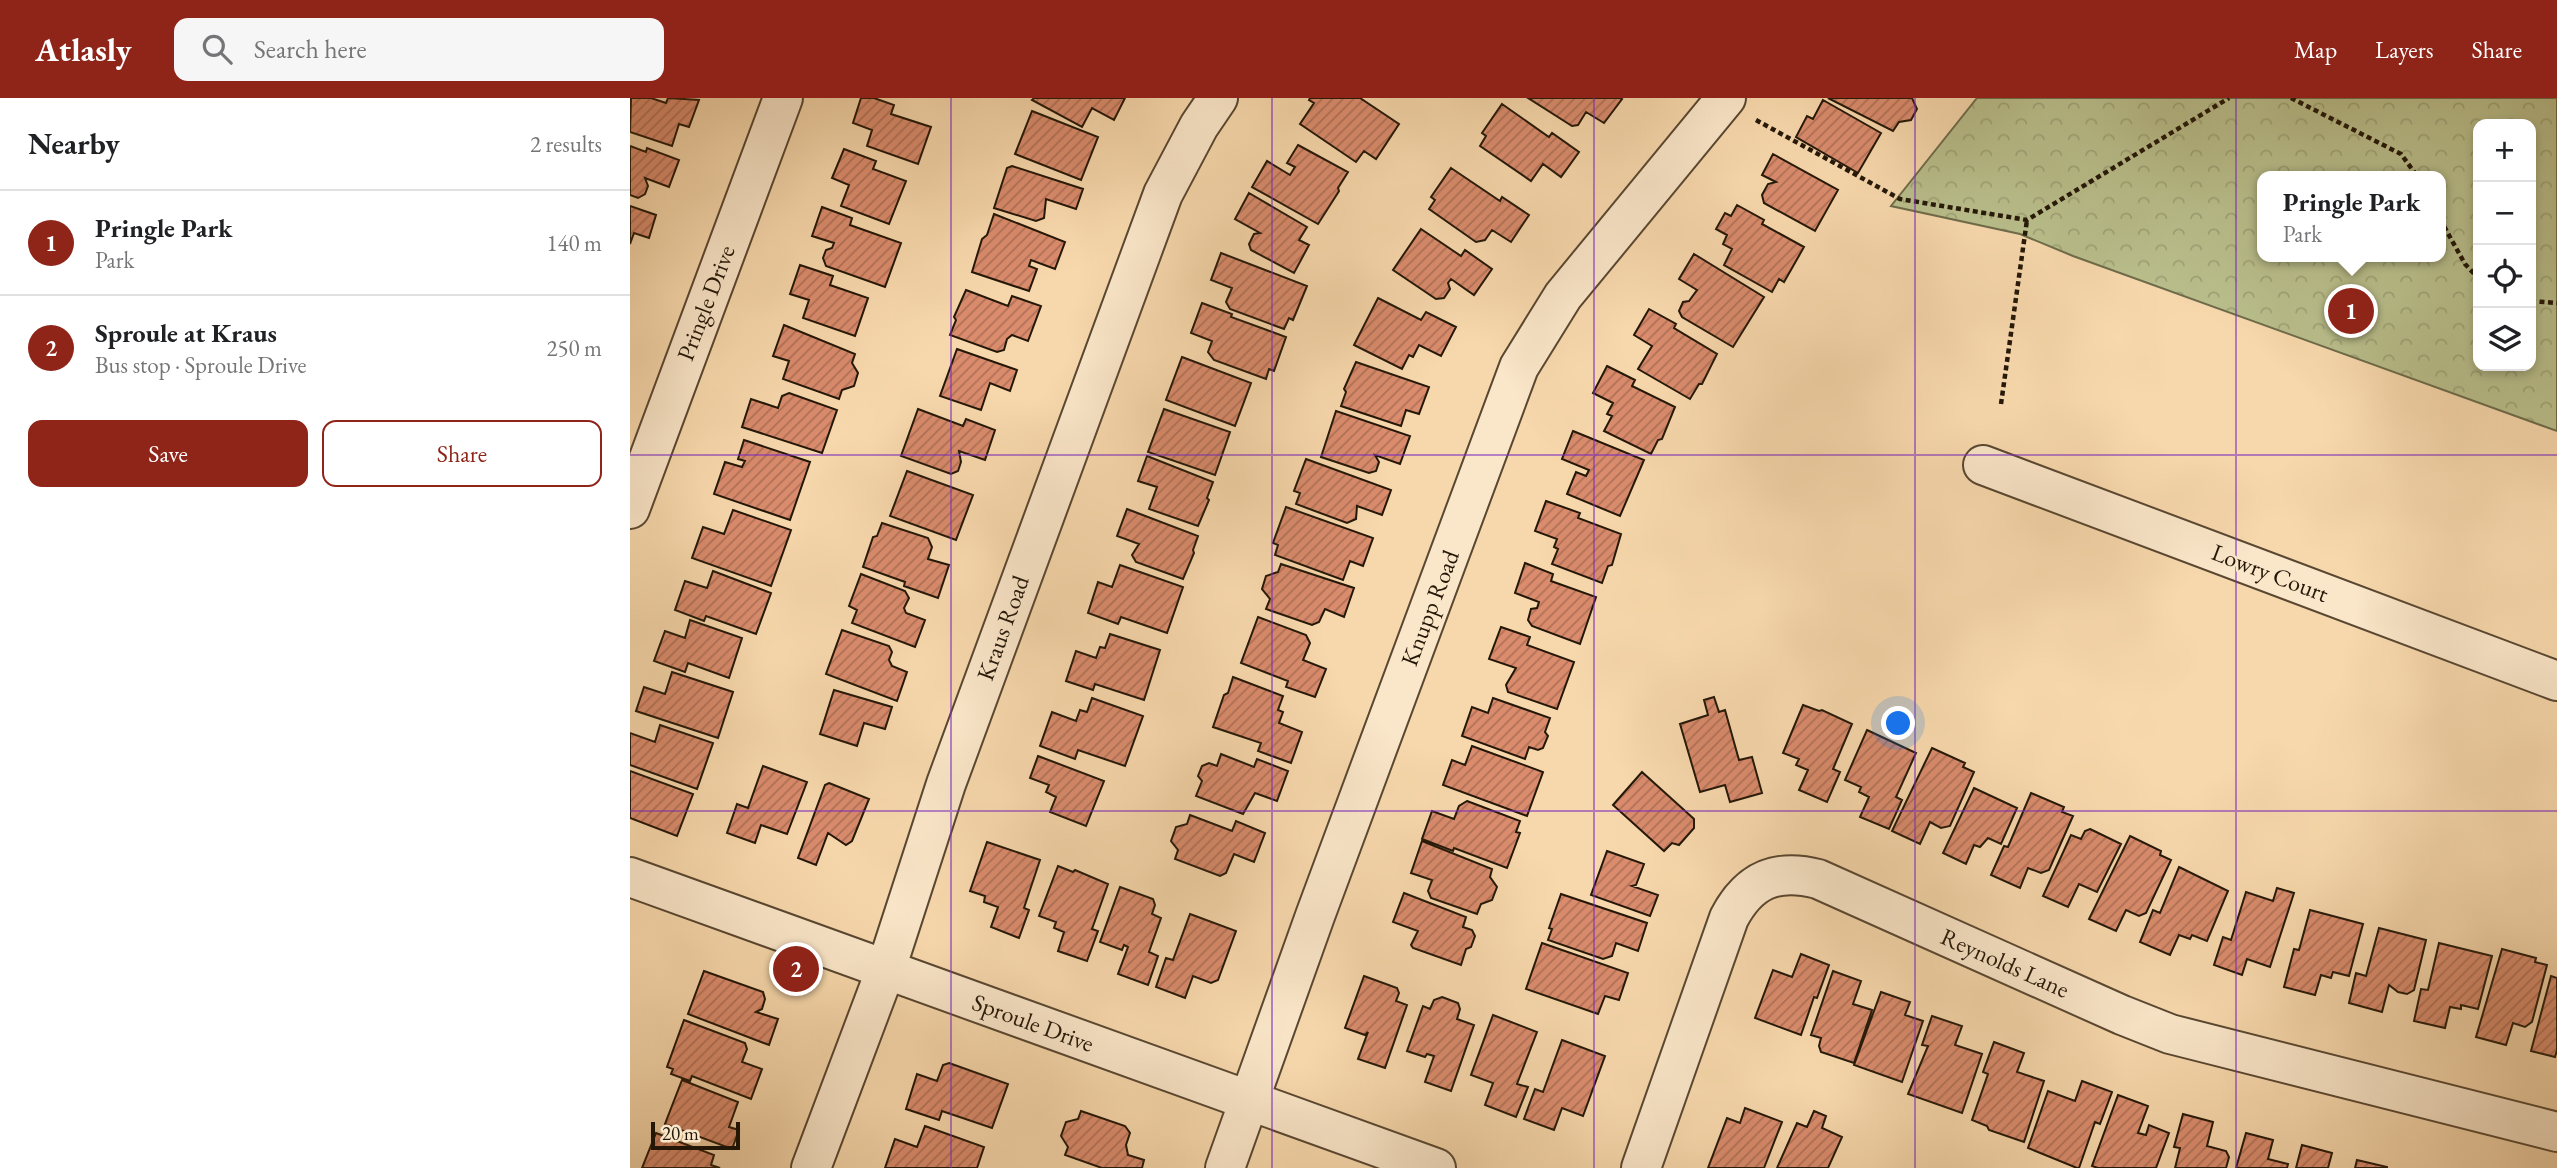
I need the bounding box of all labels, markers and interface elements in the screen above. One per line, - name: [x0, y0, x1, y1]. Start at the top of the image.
- search box: [174, 18, 664, 81]
- text: Atlasly: [35, 28, 132, 71]
- icon: search: [198, 30, 236, 68]
- text: Search here: [254, 32, 367, 66]
- text: Map: [2294, 34, 2337, 65]
- text: Layers: [2375, 34, 2434, 65]
- text: Share: [2472, 34, 2522, 65]
- map controls: [2473, 119, 2536, 371]
- button: +: [2473, 119, 2536, 182]
- text: Nearby: [28, 124, 120, 163]
- text: 2 results: [530, 129, 602, 159]
- popup: [2257, 171, 2446, 262]
- button: −: [2473, 182, 2536, 245]
- text: Pringle Park: [2283, 185, 2420, 219]
- text: Pringle Park: [95, 211, 232, 245]
- text: Park: [2283, 219, 2322, 249]
- text: 1: [45, 228, 57, 258]
- text: 140 m: [546, 228, 602, 258]
- street label: Pringle Drive: [669, 241, 742, 365]
- text: Park: [95, 245, 134, 275]
- button: locate: [2473, 245, 2536, 308]
- pin: 1: [2328, 285, 2374, 337]
- button: layers: [2473, 308, 2536, 371]
- text: Sproule at Kraus: [95, 316, 277, 350]
- text: 2: [45, 333, 57, 363]
- text: 250 m: [546, 333, 602, 363]
- text: Bus stop · Sproule Drive: [95, 350, 306, 380]
- button: Save: [28, 420, 308, 487]
- button: Share: [322, 420, 602, 487]
- street label: Lowry Court: [2207, 536, 2333, 609]
- street label: Knupp Road: [1393, 545, 1466, 670]
- street label: Kraus Road: [969, 570, 1036, 685]
- your location: [1881, 706, 1915, 740]
- street label: Reynolds Lane: [1936, 920, 2074, 1005]
- pin: 2: [773, 943, 819, 995]
- street label: Sproule Drive: [968, 986, 1098, 1059]
- scale bar: [651, 1119, 740, 1151]
- text: 20 m: [662, 1121, 699, 1146]

